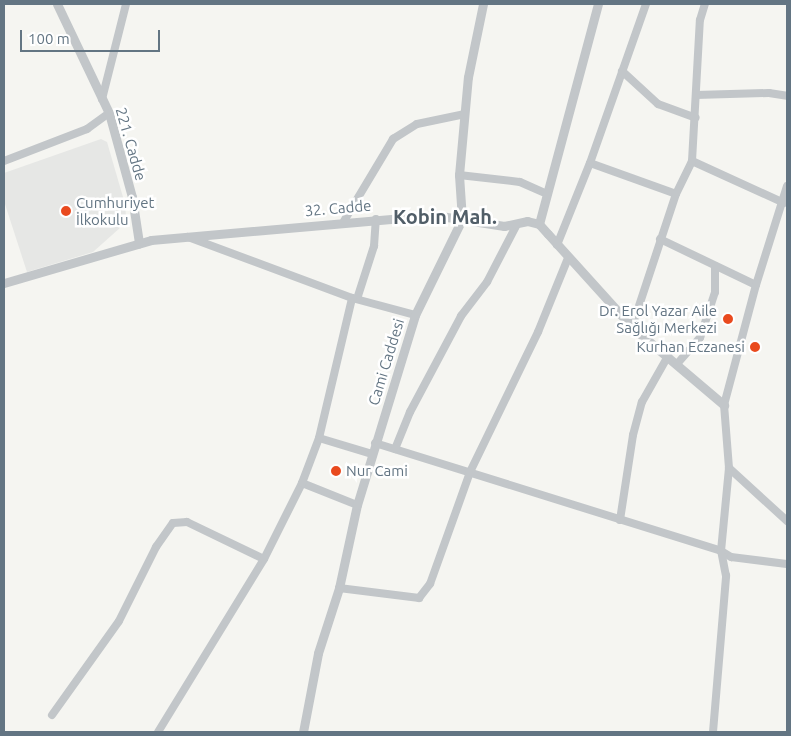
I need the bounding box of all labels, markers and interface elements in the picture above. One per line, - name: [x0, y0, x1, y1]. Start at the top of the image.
- scale bar: [22, 20, 162, 52]
- text: 100 m: [28, 30, 70, 47]
- street label: 221. Cadde: [112, 105, 150, 183]
- place label: Cumhuriyet İlkokulu: [76, 193, 154, 228]
- street label: 32. Cadde: [304, 196, 372, 220]
- district label: Kobin Mah.: [393, 204, 497, 228]
- marker: Cumhuriyet İlkokulu: [60, 205, 72, 217]
- place label: Dr. Erol Yazar Aile Sağlığı Merkezi: [599, 301, 717, 336]
- marker: Dr. Erol Yazar Aile Sağlığı Merkezi: [721, 312, 735, 326]
- street label: Cami Caddesi: [364, 316, 408, 408]
- place label: Kurhan Eczanesi: [636, 338, 745, 356]
- marker: Kurhan Eczanesi: [749, 341, 761, 353]
- place label: Nur Cami: [346, 462, 408, 480]
- marker: Nur Cami: [330, 465, 342, 477]

